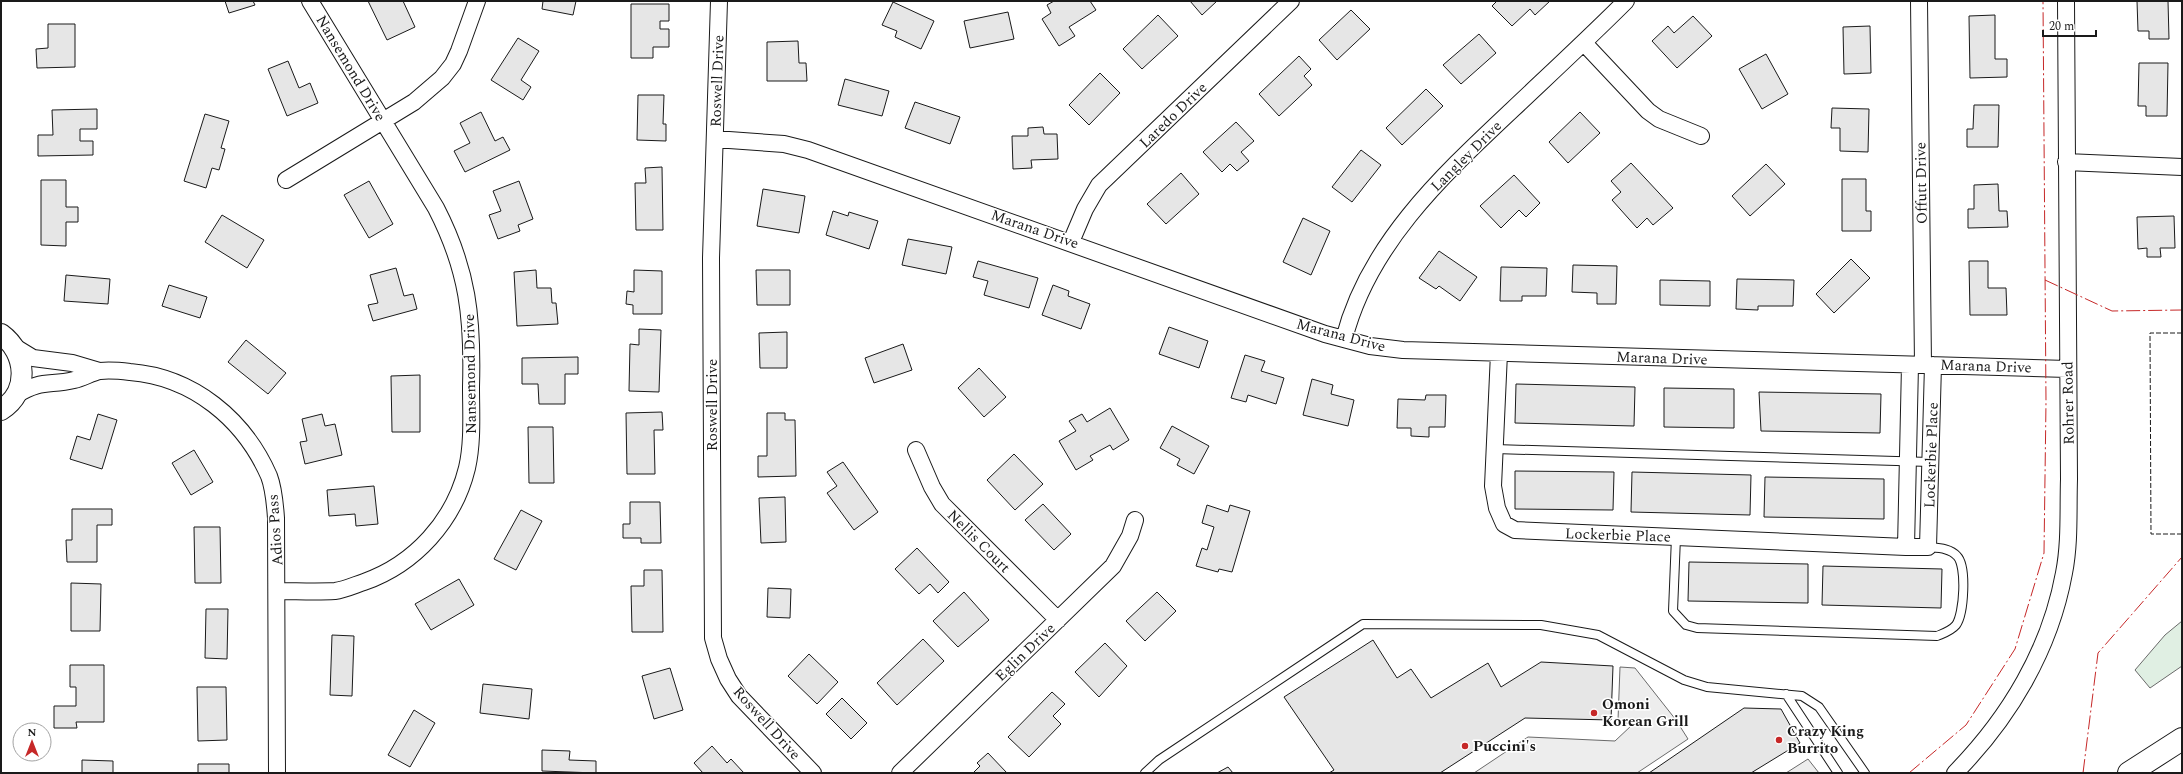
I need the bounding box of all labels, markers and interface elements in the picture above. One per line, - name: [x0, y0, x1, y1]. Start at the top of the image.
- street label: Nansemond Drive: [310, 11, 391, 126]
- scale bar: [2043, 12, 2096, 38]
- text: 20 m: [2049, 17, 2074, 36]
- street label: Roswell Drive: [704, 34, 731, 128]
- street label: Laredo Drive: [1134, 77, 1213, 154]
- street label: Langley Drive: [1425, 115, 1507, 197]
- street label: Offutt Drive: [1909, 142, 1934, 224]
- street label: Marana Drive: [988, 204, 1082, 255]
- street label: Marana Drive: [1294, 313, 1388, 358]
- street label: Nansemond Drive: [458, 314, 483, 434]
- street label: Marana Drive: [1616, 345, 1708, 372]
- street label: Marana Drive: [1940, 353, 2032, 380]
- street label: Roswell Drive: [701, 359, 724, 451]
- street label: Rohrer Road: [2056, 361, 2081, 445]
- street label: Lockerbie Place: [1918, 402, 1945, 508]
- street label: Adios Pass: [262, 493, 289, 567]
- street label: Nellis Court: [942, 504, 1016, 578]
- street label: Lockerbie Place: [1565, 522, 1671, 549]
- street label: Eglin Drive: [990, 618, 1061, 687]
- street label: Roswell Drive: [727, 681, 806, 765]
- place label: Omoni Korean Grill: [1602, 693, 1689, 733]
- marker: Omoni Korean Grill: [1589, 708, 1599, 718]
- place label: Crazy King Burrito: [1787, 720, 1864, 760]
- north arrow: [12, 722, 52, 762]
- text: N: [28, 724, 37, 741]
- place label: Puccini's: [1473, 735, 1536, 758]
- marker: Crazy King Burrito: [1774, 735, 1784, 745]
- marker: Puccini's: [1460, 741, 1470, 751]

